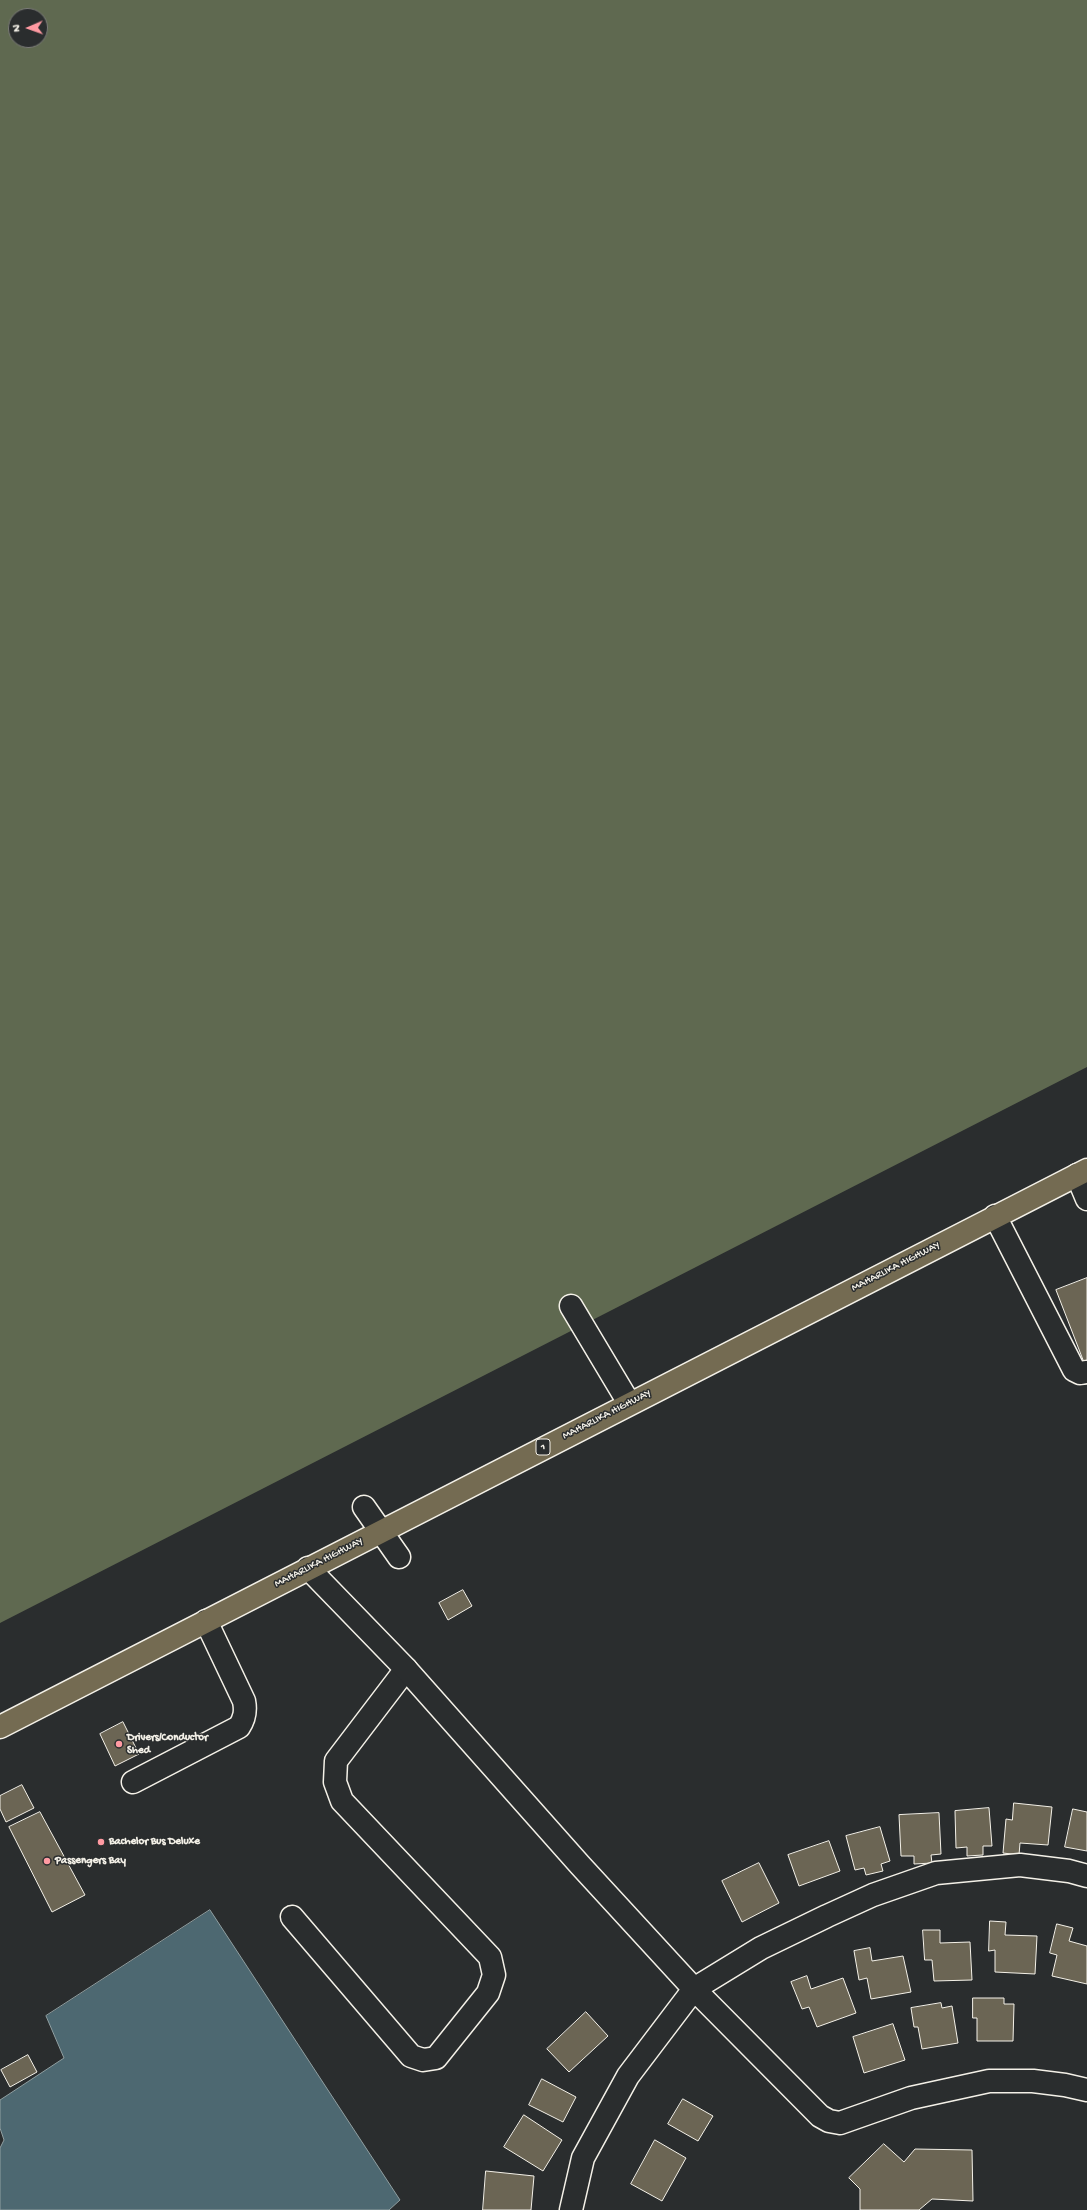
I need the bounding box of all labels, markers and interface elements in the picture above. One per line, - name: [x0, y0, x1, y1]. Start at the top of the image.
- north arrow: [8, 8, 48, 48]
- text: N: [11, 25, 23, 32]
- street label: MAHARLIKA HIGHWAY: [850, 1239, 942, 1295]
- street label: MAHARLIKA HIGHWAY: [561, 1387, 653, 1443]
- road number: 1: [536, 1439, 550, 1455]
- street label: MAHARLIKA HIGHWAY: [273, 1535, 365, 1591]
- place label: Drivers/Conductor Shed: [127, 1731, 208, 1757]
- marker: Drivers/Conductor Shed: [114, 1739, 124, 1749]
- place label: Bachelor Bus Deluxe: [109, 1835, 200, 1849]
- marker: Bachelor Bus Deluxe: [96, 1837, 106, 1847]
- place label: Passengers Bay: [55, 1854, 126, 1868]
- marker: Passengers Bay: [42, 1856, 52, 1866]

